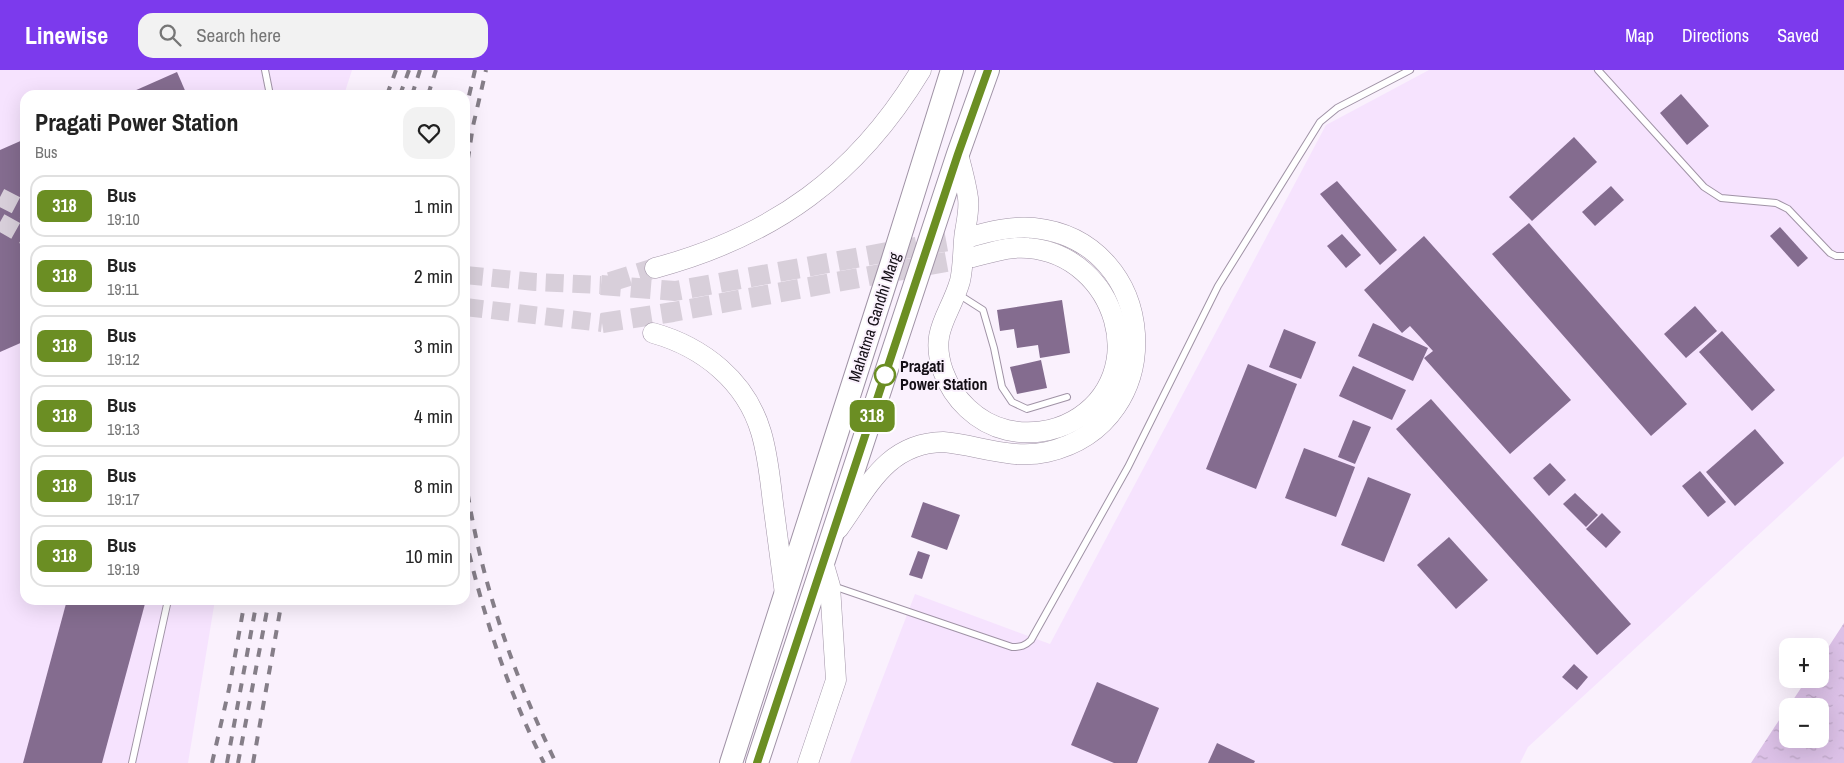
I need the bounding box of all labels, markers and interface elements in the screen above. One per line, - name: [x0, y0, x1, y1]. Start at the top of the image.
- search box: [138, 13, 488, 58]
- text: Linewise: [25, 19, 108, 51]
- icon: search: [156, 21, 184, 49]
- text: Search here: [196, 22, 281, 48]
- text: Map: [1625, 23, 1654, 48]
- text: Directions: [1682, 23, 1749, 48]
- text: Saved: [1777, 23, 1819, 48]
- text: Pragati Power Station: [35, 106, 238, 138]
- button: heart: [403, 107, 455, 159]
- text: Bus: [35, 141, 58, 163]
- text: Bus: [107, 182, 136, 208]
- text: 318: [52, 193, 77, 218]
- text: 1 min: [414, 193, 453, 219]
- text: 19:10: [107, 208, 140, 230]
- street label: Mahatma Gandhi Marg: [843, 249, 906, 385]
- text: Bus: [107, 252, 136, 278]
- text: 318: [52, 263, 77, 288]
- text: 2 min: [414, 263, 453, 289]
- text: 19:11: [107, 278, 139, 300]
- text: Bus: [107, 322, 136, 348]
- text: 318: [52, 333, 77, 358]
- text: 3 min: [414, 333, 453, 359]
- text: 19:12: [107, 348, 140, 370]
- place label: Pragati Power Station: [900, 355, 988, 395]
- marker: Pragati Power Station: [874, 364, 896, 386]
- text: Bus: [107, 392, 136, 418]
- line badge: 318: [843, 400, 901, 432]
- text: 318: [52, 403, 77, 428]
- text: 4 min: [414, 403, 453, 429]
- text: 318: [860, 403, 884, 428]
- text: 19:13: [107, 418, 140, 440]
- text: Bus: [107, 462, 136, 488]
- text: 318: [52, 473, 77, 498]
- text: 8 min: [414, 473, 453, 499]
- text: 19:17: [107, 488, 140, 510]
- text: Bus: [107, 532, 136, 558]
- text: 318: [52, 543, 77, 568]
- text: 10 min: [405, 543, 453, 569]
- text: 19:19: [107, 558, 140, 580]
- map controls: [1779, 638, 1829, 748]
- button: +: [1779, 638, 1829, 688]
- button: −: [1779, 698, 1829, 748]

